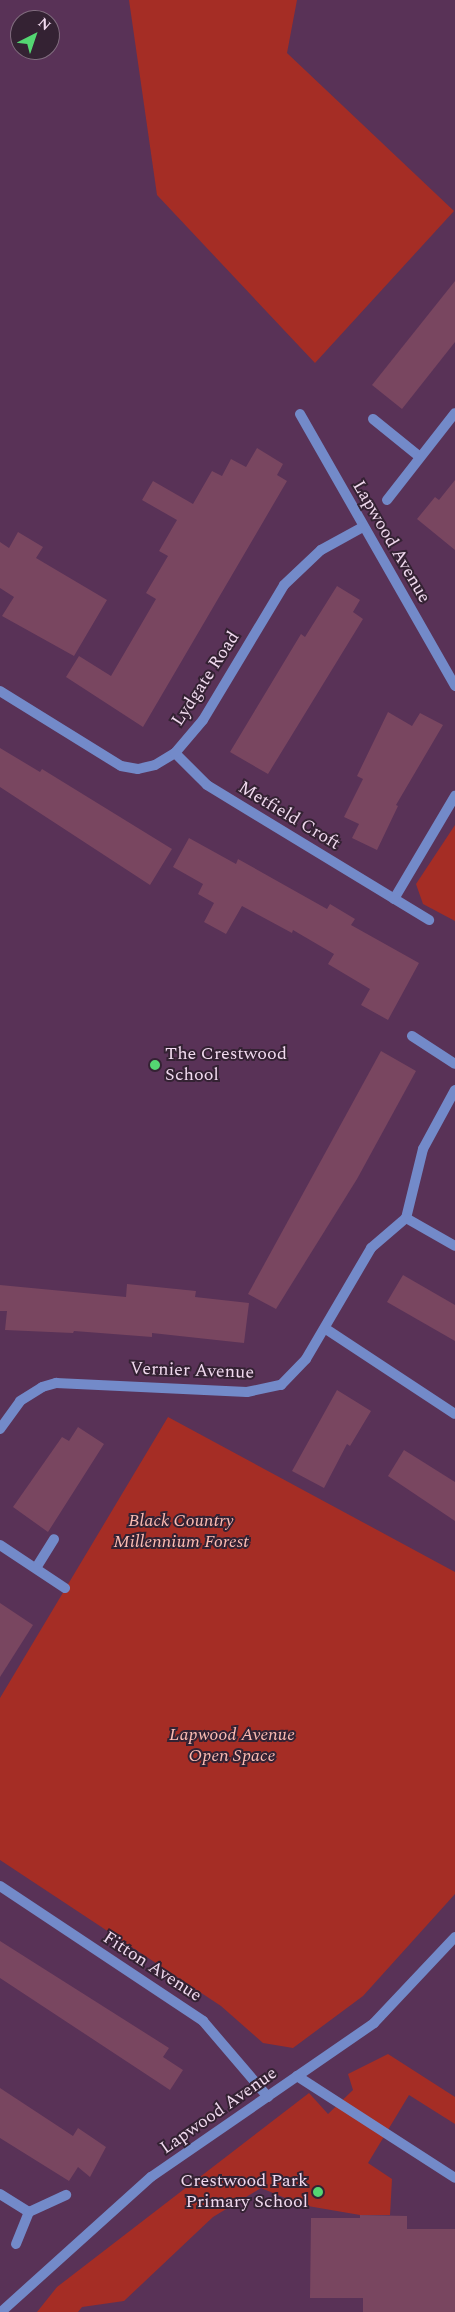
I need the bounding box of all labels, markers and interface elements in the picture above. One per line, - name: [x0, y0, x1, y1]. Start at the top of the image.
- north arrow: [10, 10, 60, 60]
- text: N: [33, 12, 56, 36]
- street label: Lapwood Avenue: [347, 477, 435, 607]
- street label: Lydgate Road: [167, 628, 245, 730]
- street label: Metfield Croft: [234, 777, 344, 855]
- place label: The Crestwood School: [165, 1044, 287, 1086]
- marker: The Crestwood School: [149, 1059, 161, 1071]
- street label: Vernier Avenue: [130, 1358, 254, 1384]
- park label: Black Country Millennium Forest: [113, 1511, 249, 1554]
- park label: Lapwood Avenue Open Space: [169, 1725, 295, 1768]
- street label: Fitton Avenue: [99, 1927, 205, 2007]
- street label: Lapwood Avenue: [156, 2063, 282, 2159]
- place label: Crestwood Park Primary School: [180, 2171, 308, 2214]
- marker: Crestwood Park Primary School: [312, 2186, 324, 2198]

